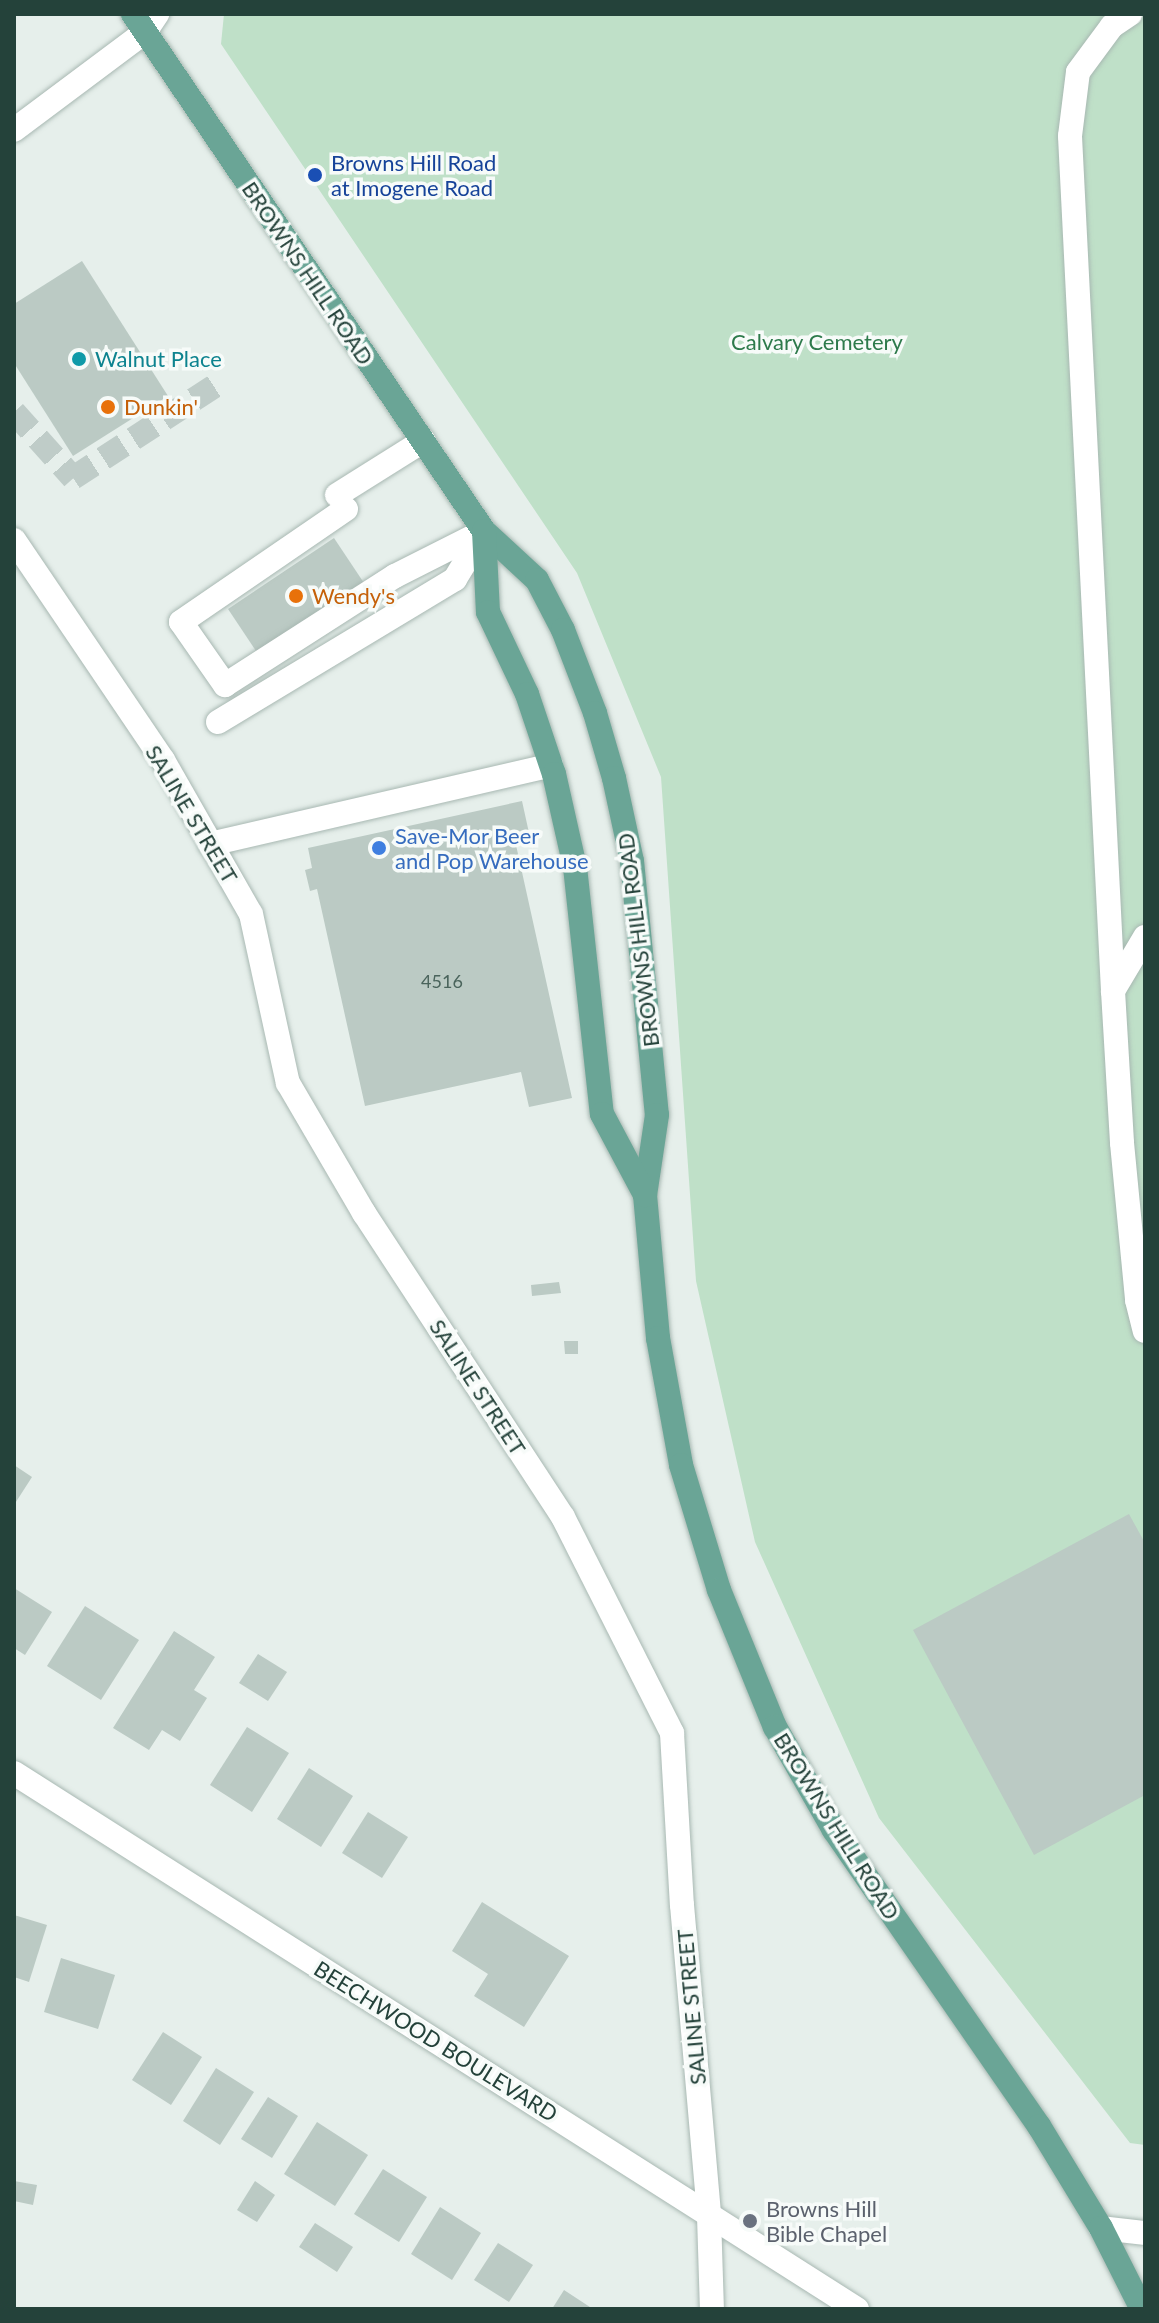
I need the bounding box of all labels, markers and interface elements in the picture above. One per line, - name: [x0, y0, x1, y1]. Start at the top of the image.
- place label: Browns Hill Road at Imogene Road: [331, 149, 496, 200]
- marker: Browns Hill Road at Imogene Road: [306, 166, 324, 184]
- street label: BROWNS HILL ROAD: [237, 176, 379, 370]
- park label: Calvary Cemetery: [731, 329, 903, 355]
- place label: Walnut Place: [95, 346, 222, 372]
- marker: Walnut Place: [70, 350, 88, 368]
- place label: Dunkin': [124, 394, 198, 420]
- marker: Dunkin': [99, 398, 117, 416]
- place label: Wendy's: [312, 583, 395, 609]
- marker: Wendy's: [287, 587, 305, 605]
- street label: SALINE STREET: [140, 740, 244, 888]
- place label: Save-Mor Beer and Pop Warehouse: [395, 822, 589, 874]
- street label: BROWNS HILL ROAD: [612, 831, 664, 1049]
- marker: Save-Mor Beer and Pop Warehouse: [370, 839, 388, 857]
- house number: 4516: [421, 970, 463, 992]
- street label: SALINE STREET: [424, 1314, 532, 1460]
- street label: BROWNS HILL ROAD: [769, 1727, 905, 1925]
- street label: SALINE STREET: [671, 1928, 711, 2086]
- street label: BEECHWOOD BOULEVARD: [309, 1955, 563, 2127]
- place label: Browns Hill Bible Chapel: [766, 2195, 887, 2246]
- marker: Browns Hill Bible Chapel: [741, 2212, 759, 2230]

